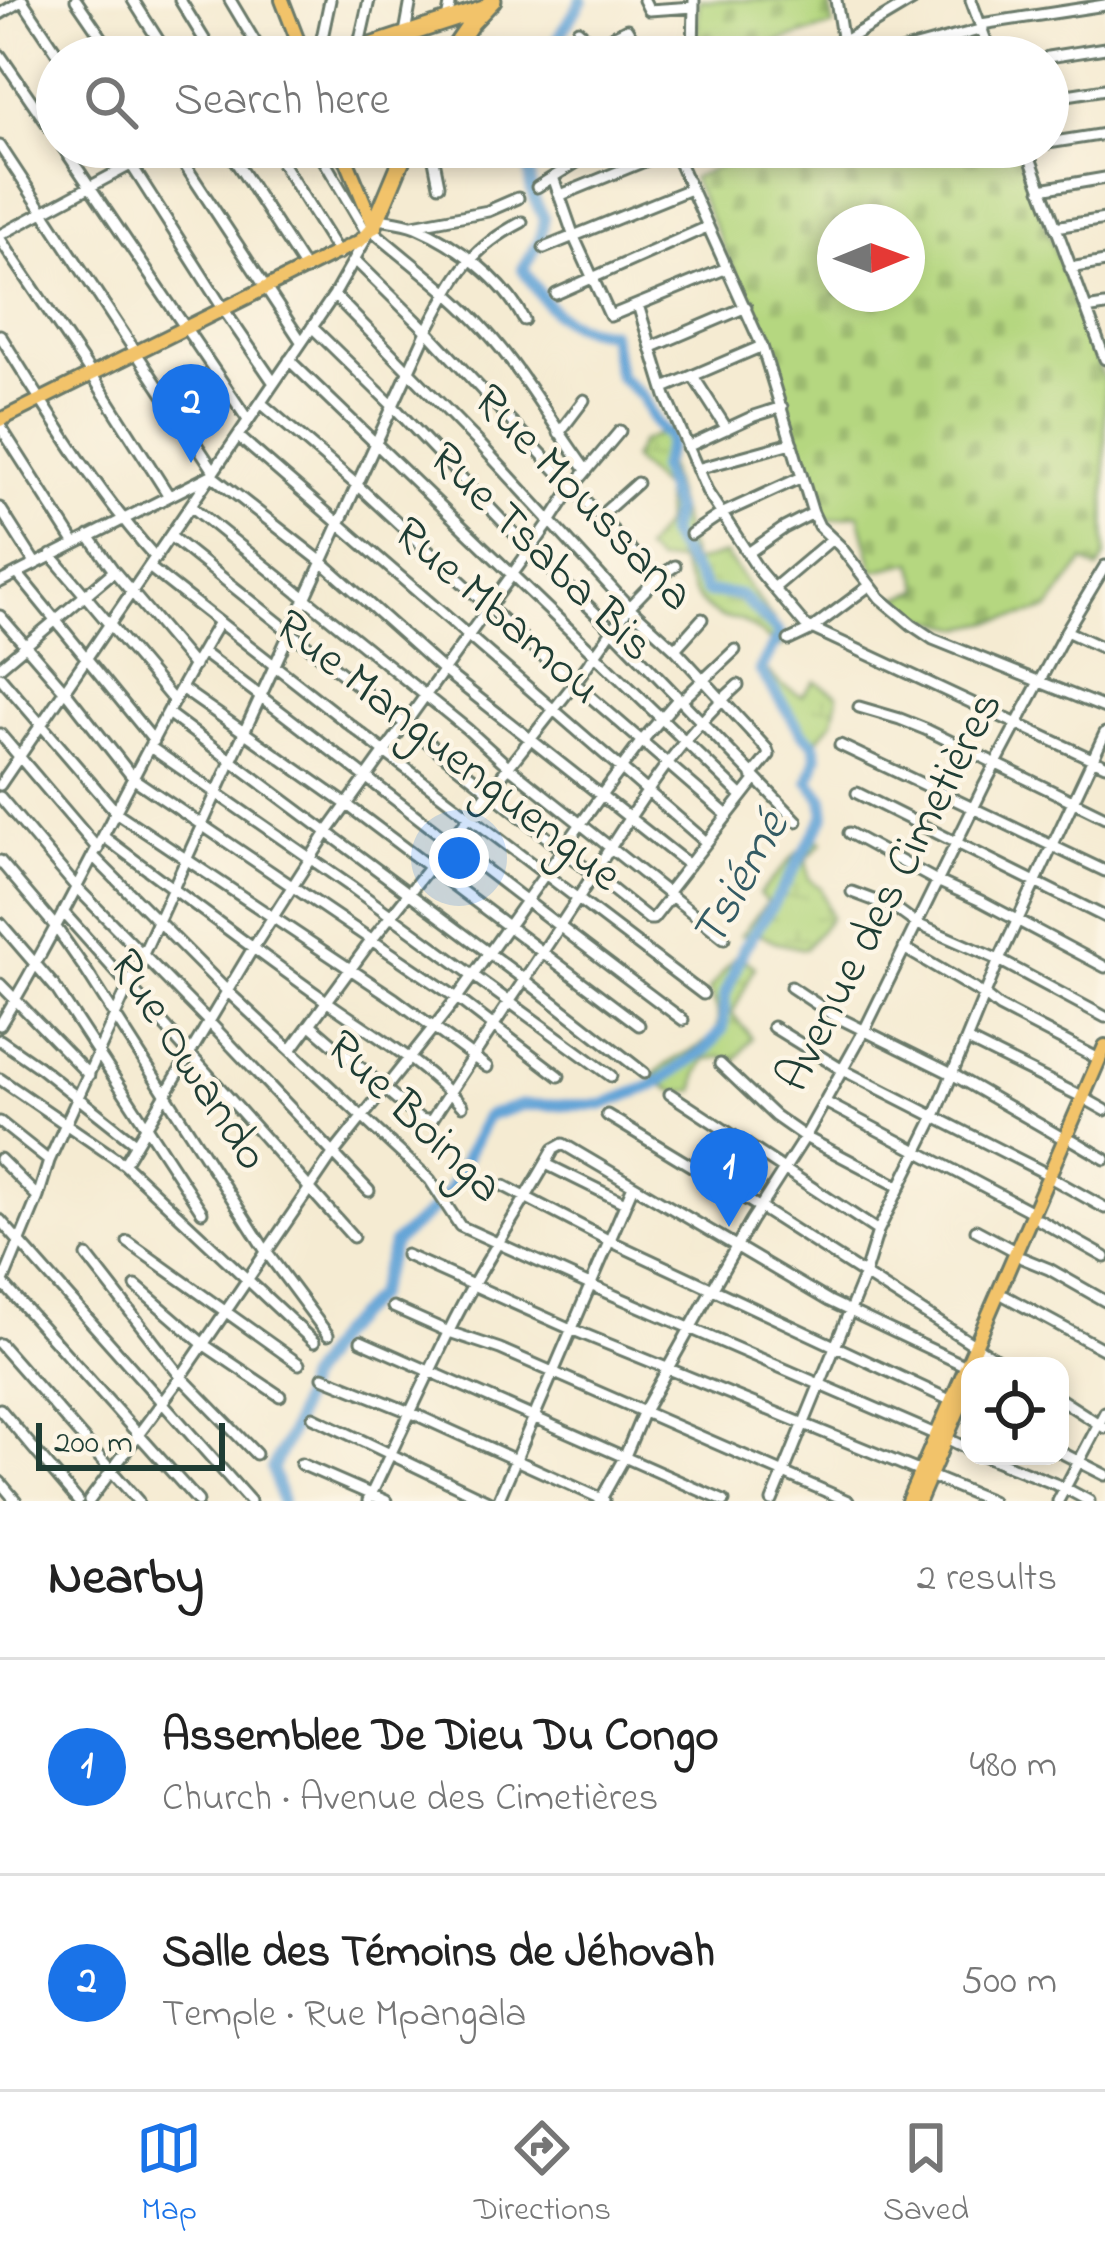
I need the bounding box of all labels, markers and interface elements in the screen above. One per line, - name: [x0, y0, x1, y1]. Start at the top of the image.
- search box: [36, 36, 1069, 168]
- icon: search: [78, 69, 144, 135]
- text: Search here: [174, 69, 390, 135]
- north arrow: [817, 204, 925, 312]
- pin: 2: [152, 364, 230, 463]
- street label: Rue Moussana: [455, 369, 709, 629]
- street label: Rue Tsaba Bis: [411, 427, 669, 679]
- street label: Rue Mbamou: [376, 501, 616, 723]
- street label: Rue Manguenguengue: [258, 594, 636, 911]
- street label: Avenue des Cimetières: [760, 680, 1022, 1104]
- water label: Tsiémé: [674, 797, 811, 964]
- your location: [429, 828, 489, 888]
- street label: Rue Owando: [89, 936, 285, 1186]
- street label: Rue Boinga: [307, 1015, 518, 1222]
- pin: 1: [690, 1128, 768, 1227]
- map controls: [961, 1357, 1069, 1465]
- button: locate: [961, 1357, 1069, 1465]
- scale bar: [36, 1417, 225, 1470]
- text: 200 m: [54, 1420, 133, 1468]
- text: Nearby: [48, 1542, 204, 1617]
- text: 2 results: [917, 1551, 1057, 1608]
- text: Assemblee De Dieu Du Congo: [162, 1705, 719, 1771]
- text: 1: [81, 1738, 93, 1795]
- text: 480 m: [969, 1738, 1057, 1795]
- text: Church · Avenue des Cimetières: [162, 1771, 658, 1828]
- text: Salle des Témoins de Jéhovah: [162, 1921, 715, 1987]
- text: 2: [77, 1954, 97, 2011]
- text: 500 m: [961, 1954, 1057, 2011]
- text: Temple · Rue Mpangala: [162, 1987, 526, 2044]
- tab: Map: [136, 2115, 202, 2235]
- tab: Directions: [474, 2115, 611, 2235]
- tab: Saved: [883, 2115, 969, 2235]

